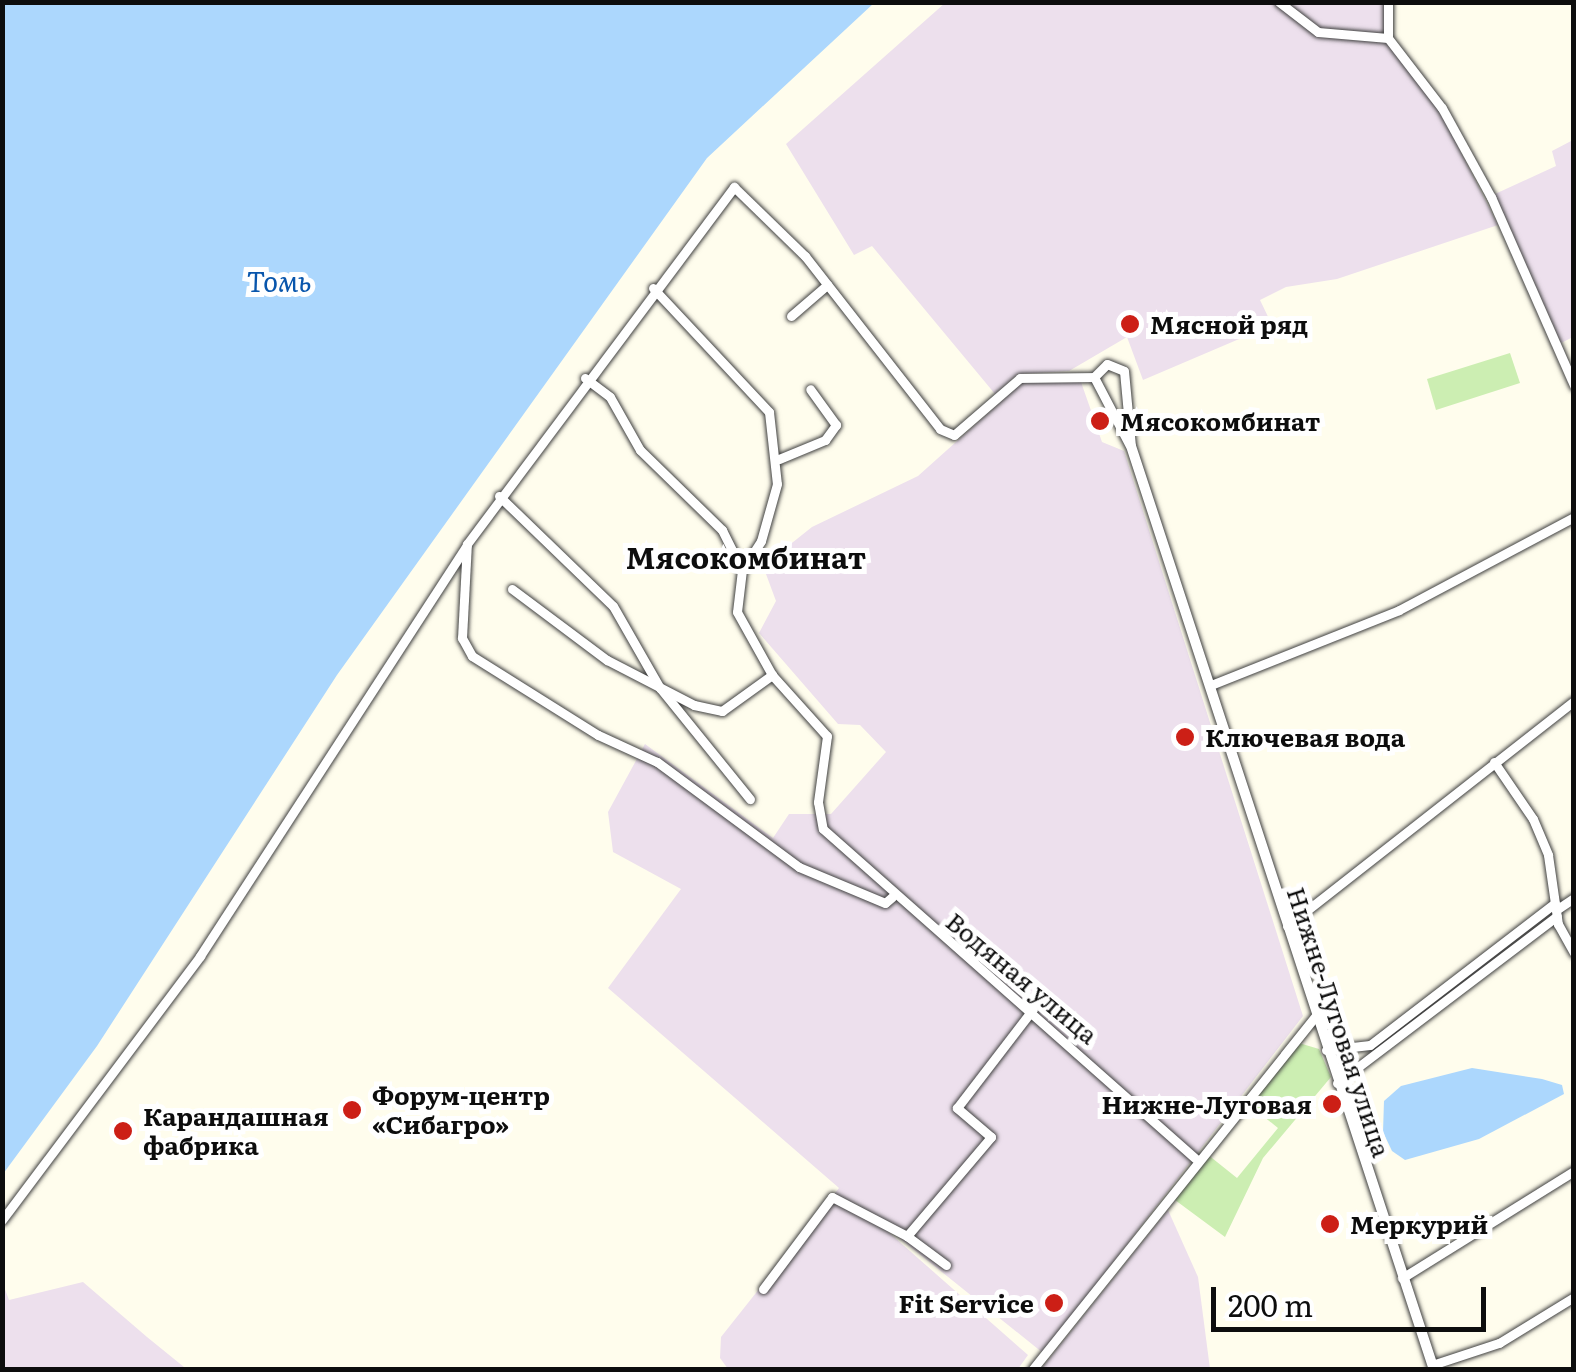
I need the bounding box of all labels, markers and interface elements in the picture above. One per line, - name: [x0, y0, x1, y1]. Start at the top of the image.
- water label: Томь: [247, 263, 311, 297]
- place label: Мясной ряд: [1150, 309, 1308, 339]
- marker: Мясной ряд: [1119, 313, 1141, 335]
- place label: Мясокомбинат: [1120, 406, 1320, 436]
- marker: Мясокомбинат: [1089, 410, 1111, 432]
- district label: Мясокомбинат: [626, 538, 866, 574]
- place label: Ключевая вода: [1205, 722, 1405, 752]
- marker: Ключевая вода: [1174, 726, 1196, 748]
- street label: Нижне-Луговая улица: [1281, 883, 1397, 1161]
- street label: Водяная улица: [940, 906, 1104, 1050]
- place label: Форум-центр «Сибагро»: [372, 1081, 550, 1140]
- place label: Нижне-Луговая: [1102, 1089, 1312, 1119]
- marker: Нижне-Луговая: [1321, 1093, 1343, 1115]
- marker: Форум-центр «Сибагро»: [341, 1099, 363, 1121]
- place label: Карандашная фабрика: [143, 1102, 329, 1161]
- marker: Карандашная фабрика: [112, 1120, 134, 1142]
- place label: Меркурий: [1350, 1209, 1488, 1239]
- marker: Меркурий: [1319, 1213, 1341, 1235]
- scale bar: [1216, 1267, 1491, 1329]
- text: 200 m: [1228, 1282, 1313, 1326]
- place label: Fit Service: [899, 1288, 1034, 1318]
- marker: Fit Service: [1043, 1292, 1065, 1314]

